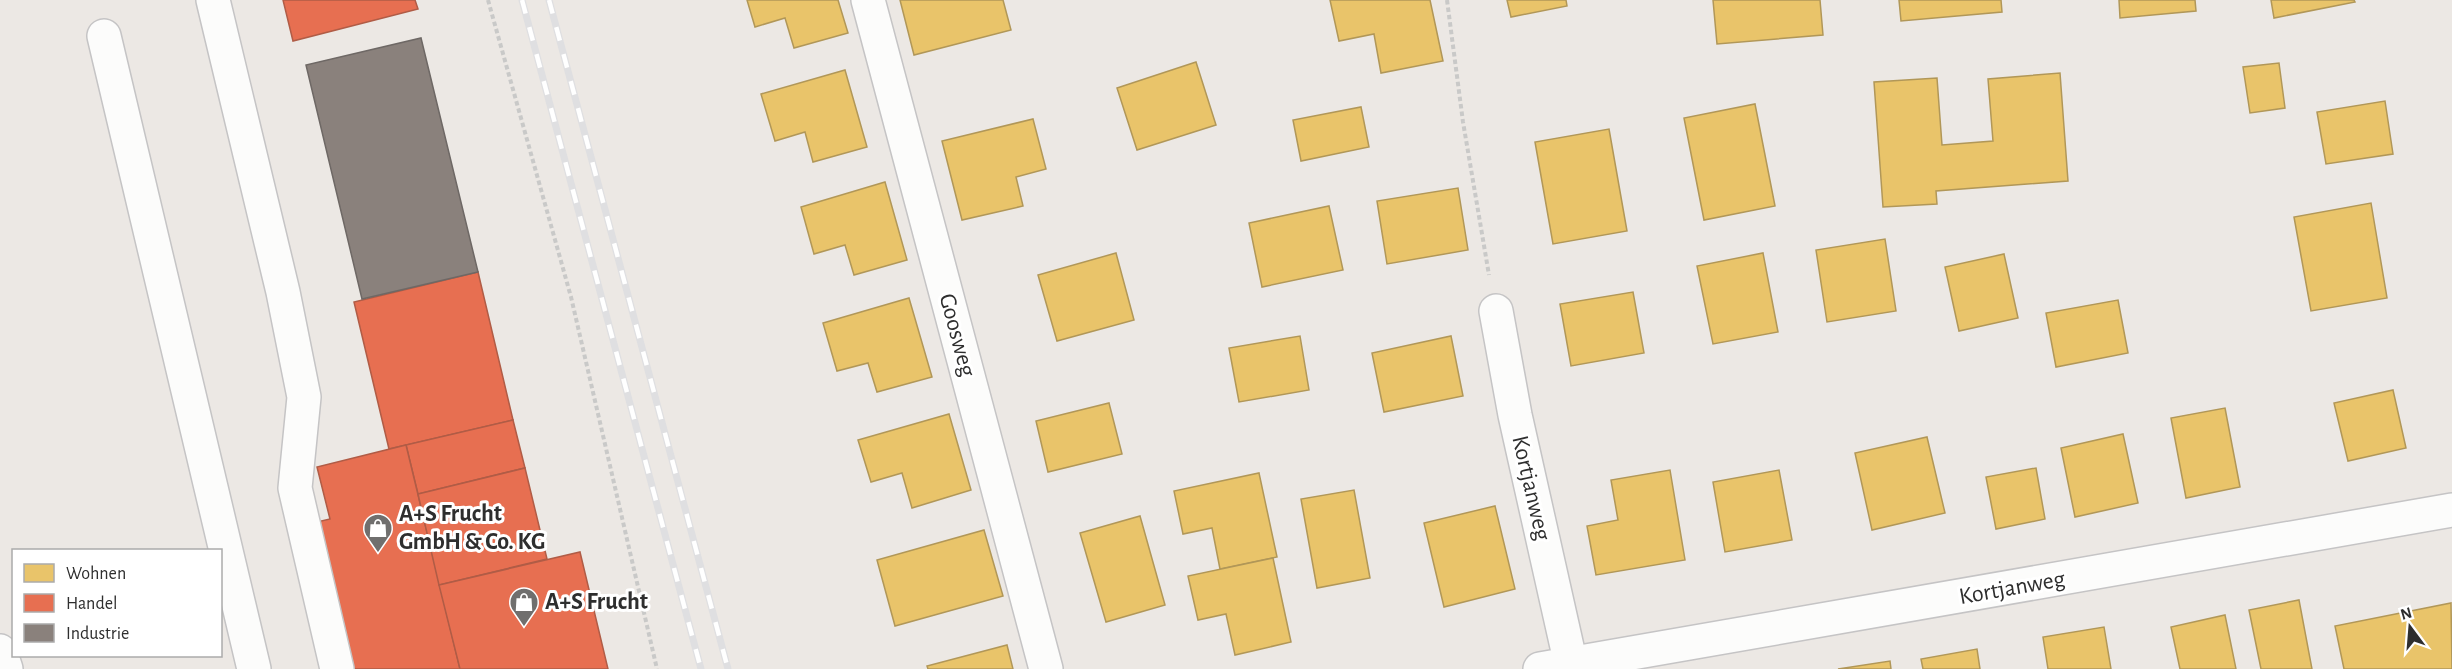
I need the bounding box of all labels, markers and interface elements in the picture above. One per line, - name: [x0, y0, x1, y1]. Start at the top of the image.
- street label: Goosweg: [934, 291, 980, 379]
- street label: Kortjanweg: [1507, 433, 1555, 543]
- place label: A+S Frucht GmbH & Co. KG: [399, 502, 545, 554]
- shop icon: A+S Frucht GmbH & Co. KG: [362, 512, 394, 554]
- legend: [12, 549, 222, 657]
- text: Wohnen: [66, 565, 126, 583]
- street label: Kortjanweg: [1957, 567, 2067, 609]
- shop icon: A+S Frucht: [508, 586, 540, 628]
- place label: A+S Frucht: [545, 590, 648, 614]
- text: Handel: [66, 595, 117, 613]
- north arrow: [2380, 597, 2440, 657]
- text: N: [2399, 604, 2414, 623]
- text: Industrie: [66, 625, 129, 643]

